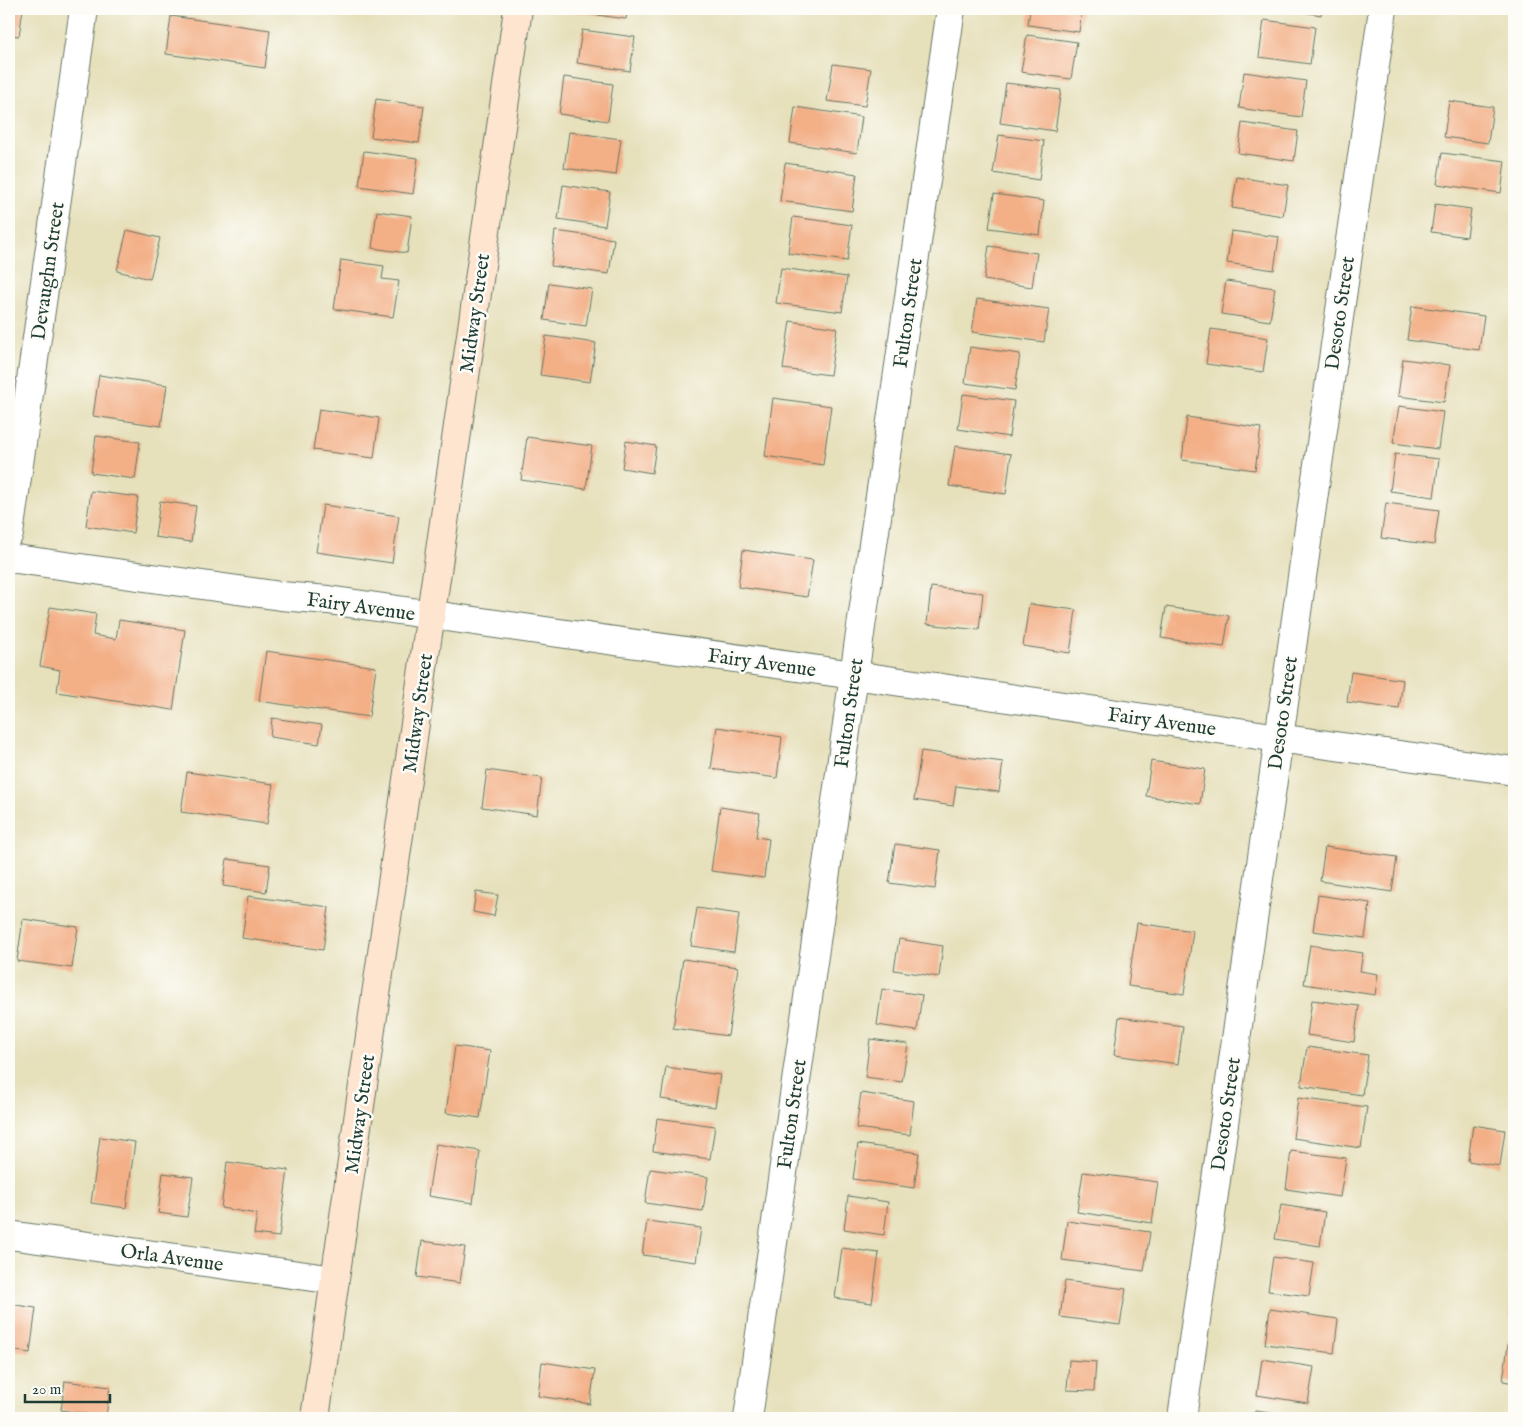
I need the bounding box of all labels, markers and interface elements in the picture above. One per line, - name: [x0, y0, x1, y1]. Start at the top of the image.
- street label: Devaughn Street: [26, 200, 71, 342]
- street label: Midway Street: [455, 252, 496, 374]
- street label: Desoto Street: [1320, 255, 1361, 372]
- street label: Fulton Street: [888, 257, 929, 370]
- street label: Fairy Avenue: [305, 588, 417, 627]
- street label: Fairy Avenue: [706, 644, 818, 683]
- street label: Midway Street: [398, 652, 439, 774]
- street label: Desoto Street: [1263, 655, 1304, 772]
- street label: Fulton Street: [829, 657, 870, 770]
- street label: Fairy Avenue: [1106, 703, 1218, 742]
- street label: Midway Street: [340, 1053, 381, 1175]
- street label: Desoto Street: [1206, 1056, 1247, 1173]
- street label: Fulton Street: [772, 1058, 813, 1171]
- street label: Orla Avenue: [119, 1239, 225, 1278]
- scale bar: [25, 1372, 110, 1404]
- text: 20 m: [32, 1380, 62, 1399]

